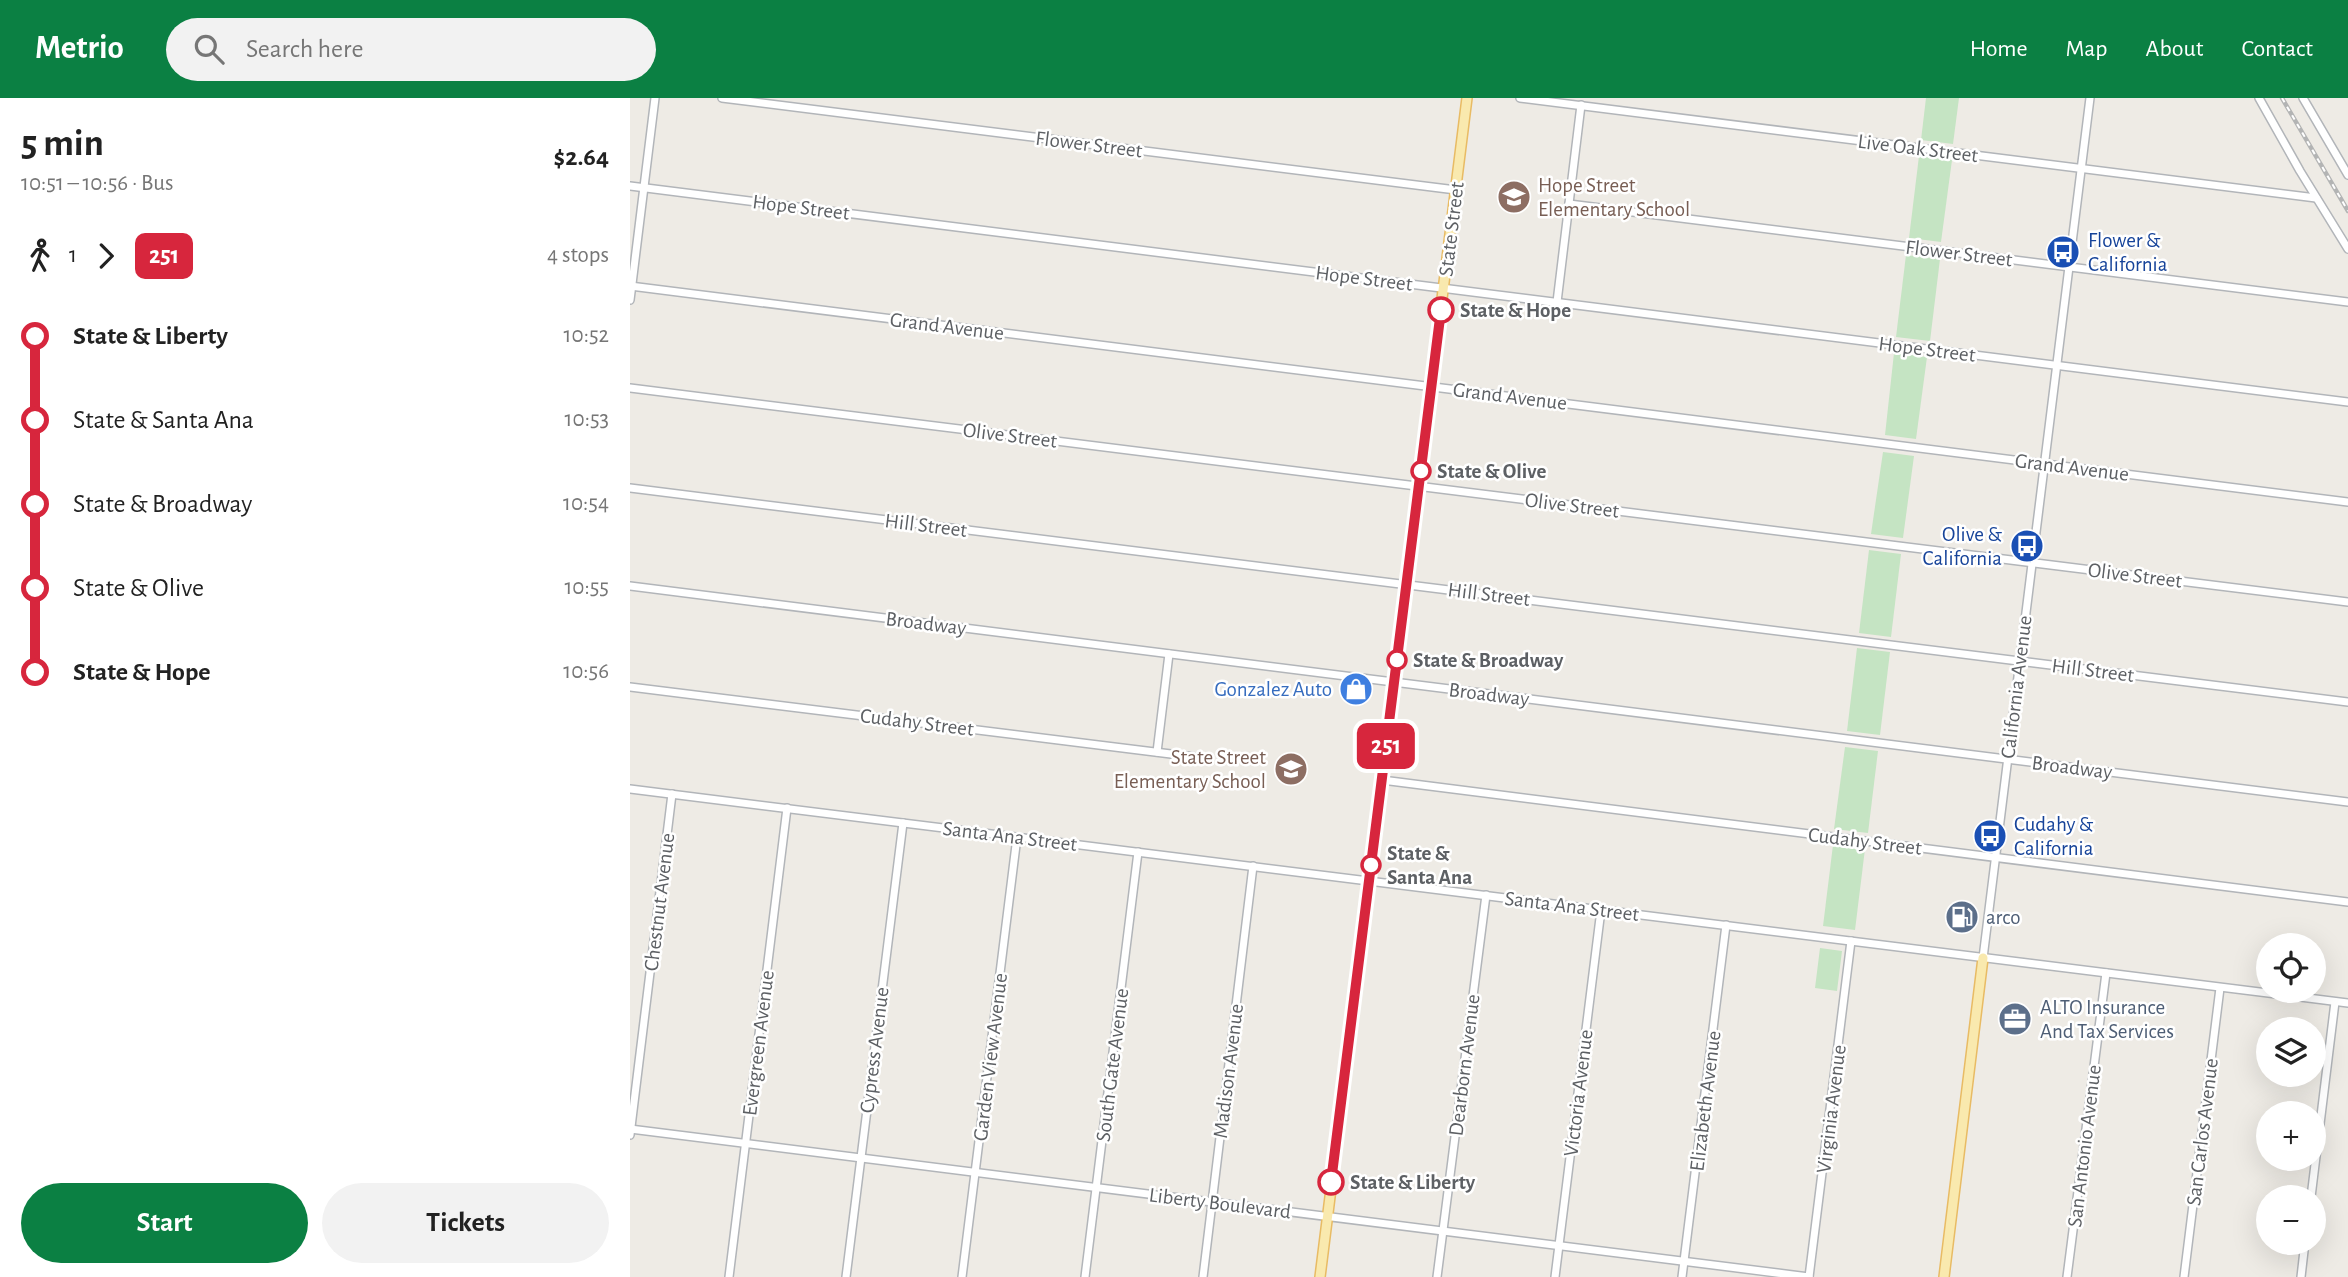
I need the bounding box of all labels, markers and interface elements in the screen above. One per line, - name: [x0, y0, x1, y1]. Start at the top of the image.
- search box: [166, 18, 656, 81]
- icon: search: [190, 30, 228, 68]
- text: Metrio: [35, 32, 124, 65]
- text: Search here: [246, 36, 363, 62]
- text: Home: [1970, 37, 2028, 61]
- text: Map: [2066, 37, 2108, 61]
- text: About: [2146, 37, 2203, 61]
- text: Contact: [2241, 37, 2313, 61]
- text: 5 min: [21, 125, 104, 163]
- street label: Flower Street: [1034, 128, 1144, 162]
- street label: Live Oak Street: [1857, 131, 1980, 166]
- text: $2.64: [553, 144, 609, 170]
- text: 10:51 – 10:56 · Bus: [21, 172, 174, 195]
- place label: Hope Street Elementary School: [1538, 175, 1690, 220]
- school or university icon: Hope Street Elementary School: [1495, 178, 1533, 216]
- street label: State Street: [1435, 180, 1468, 278]
- street label: Hope Street: [751, 191, 851, 224]
- place label: Flower & California: [2088, 230, 2168, 275]
- bus stop icon: Flower & California: [2044, 233, 2082, 271]
- icon: walk: [21, 237, 59, 275]
- icon: forward: [87, 237, 125, 275]
- street label: Flower Street: [1904, 237, 2014, 271]
- text: 1: [69, 244, 77, 267]
- text: 251: [149, 244, 179, 268]
- text: 4 stops: [547, 244, 609, 267]
- street label: Hope Street: [1314, 262, 1414, 295]
- marker: State & Hope: [1428, 297, 1454, 323]
- place label: State & Hope: [1460, 300, 1571, 321]
- street label: Grand Avenue: [889, 309, 1005, 344]
- text: State & Liberty: [73, 323, 228, 349]
- text: 10:52: [564, 324, 609, 347]
- street label: Hope Street: [1877, 333, 1977, 366]
- street label: Grand Avenue: [1452, 379, 1568, 414]
- text: State & Santa Ana: [73, 407, 254, 433]
- text: 10:53: [565, 408, 609, 431]
- street label: Olive Street: [962, 419, 1059, 452]
- street label: Grand Avenue: [2014, 450, 2130, 485]
- marker: State & Olive: [1411, 461, 1431, 481]
- place label: State & Olive: [1437, 461, 1546, 482]
- street label: Olive Street: [1524, 489, 1621, 522]
- text: State & Broadway: [73, 491, 252, 517]
- text: 10:54: [563, 492, 609, 515]
- street label: Hill Street: [884, 510, 969, 541]
- place label: Olive & California: [1923, 524, 2002, 569]
- bus stop icon: Olive & California: [2008, 527, 2046, 565]
- street label: Olive Street: [2087, 559, 2184, 592]
- text: State & Olive: [73, 575, 204, 601]
- text: 10:55: [564, 576, 609, 599]
- street label: Hill Street: [1447, 579, 1532, 610]
- street label: Broadway: [885, 608, 967, 639]
- street label: California Avenue: [1997, 614, 2036, 760]
- marker: State & Broadway: [1387, 650, 1407, 670]
- place label: State & Broadway: [1413, 650, 1564, 671]
- street label: Hill Street: [2051, 655, 2136, 686]
- text: State & Hope: [73, 659, 211, 685]
- text: 10:56: [563, 660, 609, 683]
- shop icon: Gonzalez Auto: [1337, 670, 1375, 708]
- place label: Gonzalez Auto: [1214, 679, 1332, 700]
- street label: Broadway: [1448, 679, 1530, 710]
- street label: Cudahy Street: [859, 705, 975, 740]
- line badge: 251: [1346, 723, 1426, 769]
- text: 251: [1371, 734, 1401, 758]
- place label: State Street Elementary School: [1114, 747, 1266, 792]
- school or university icon: State Street Elementary School: [1272, 750, 1310, 788]
- street label: Broadway: [2031, 752, 2113, 783]
- place label: Cudahy & California: [2014, 814, 2094, 859]
- bus stop icon: Cudahy & California: [1971, 817, 2009, 855]
- street label: Santa Ana Street: [942, 818, 1079, 855]
- street label: Cudahy Street: [1807, 824, 1923, 859]
- street label: Chestnut Avenue: [641, 832, 678, 972]
- place label: State & Santa Ana: [1387, 843, 1472, 888]
- marker: State & Santa Ana: [1361, 855, 1381, 875]
- street label: Santa Ana Street: [1504, 888, 1641, 925]
- fuel station icon: arco: [1943, 898, 1981, 936]
- place label: arco: [1986, 907, 2021, 928]
- map controls: [2256, 933, 2326, 1255]
- button: locate: [2256, 933, 2326, 1003]
- street label: Evergreen Avenue: [739, 969, 778, 1117]
- street label: Garden View Avenue: [970, 972, 1011, 1142]
- street label: Cypress Avenue: [856, 986, 893, 1114]
- street label: South Gate Avenue: [1093, 987, 1132, 1143]
- street label: Dearborn Avenue: [1445, 993, 1484, 1137]
- place label: ALTO Insurance And Tax Services: [2040, 997, 2174, 1042]
- office icon: ALTO Insurance And Tax Services: [1996, 1000, 2034, 1038]
- street label: Madison Avenue: [1210, 1003, 1247, 1140]
- button: layers: [2256, 1017, 2326, 1087]
- street label: Victoria Avenue: [1560, 1028, 1597, 1158]
- street label: Elizabeth Avenue: [1686, 1030, 1725, 1173]
- street label: Virginia Avenue: [1813, 1044, 1850, 1175]
- street label: San Carlos Avenue: [2183, 1057, 2222, 1207]
- street label: San Antonio Avenue: [2064, 1064, 2105, 1228]
- button: +: [2256, 1101, 2326, 1171]
- marker: State & Liberty: [1318, 1169, 1344, 1195]
- place label: State & Liberty: [1350, 1172, 1476, 1193]
- button: Start: [21, 1183, 308, 1263]
- button: Tickets: [322, 1183, 609, 1263]
- street label: Liberty Boulevard: [1148, 1184, 1292, 1223]
- button: −: [2256, 1185, 2326, 1255]

